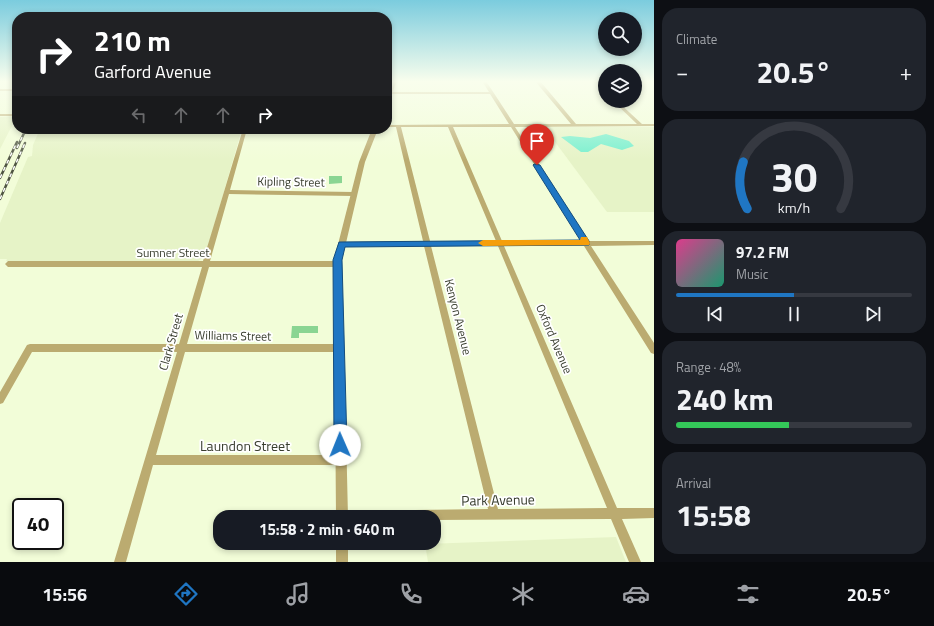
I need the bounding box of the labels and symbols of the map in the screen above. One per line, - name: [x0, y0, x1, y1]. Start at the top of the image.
- pin: [520, 124, 554, 165]
- street label: Kipling Street: [257, 171, 326, 192]
- street label: Sumner Street: [136, 243, 210, 262]
- street label: Kenyon Avenue: [440, 277, 477, 357]
- street label: Oxford Avenue: [531, 301, 578, 377]
- street label: Clark Street: [153, 310, 188, 373]
- street label: Williams Street: [195, 325, 272, 346]
- position arrow: [319, 424, 361, 466]
- street label: Laundon Street: [200, 435, 290, 456]
- street label: Park Avenue: [461, 488, 535, 511]
- speed limit sign: 40: [12, 498, 64, 550]

